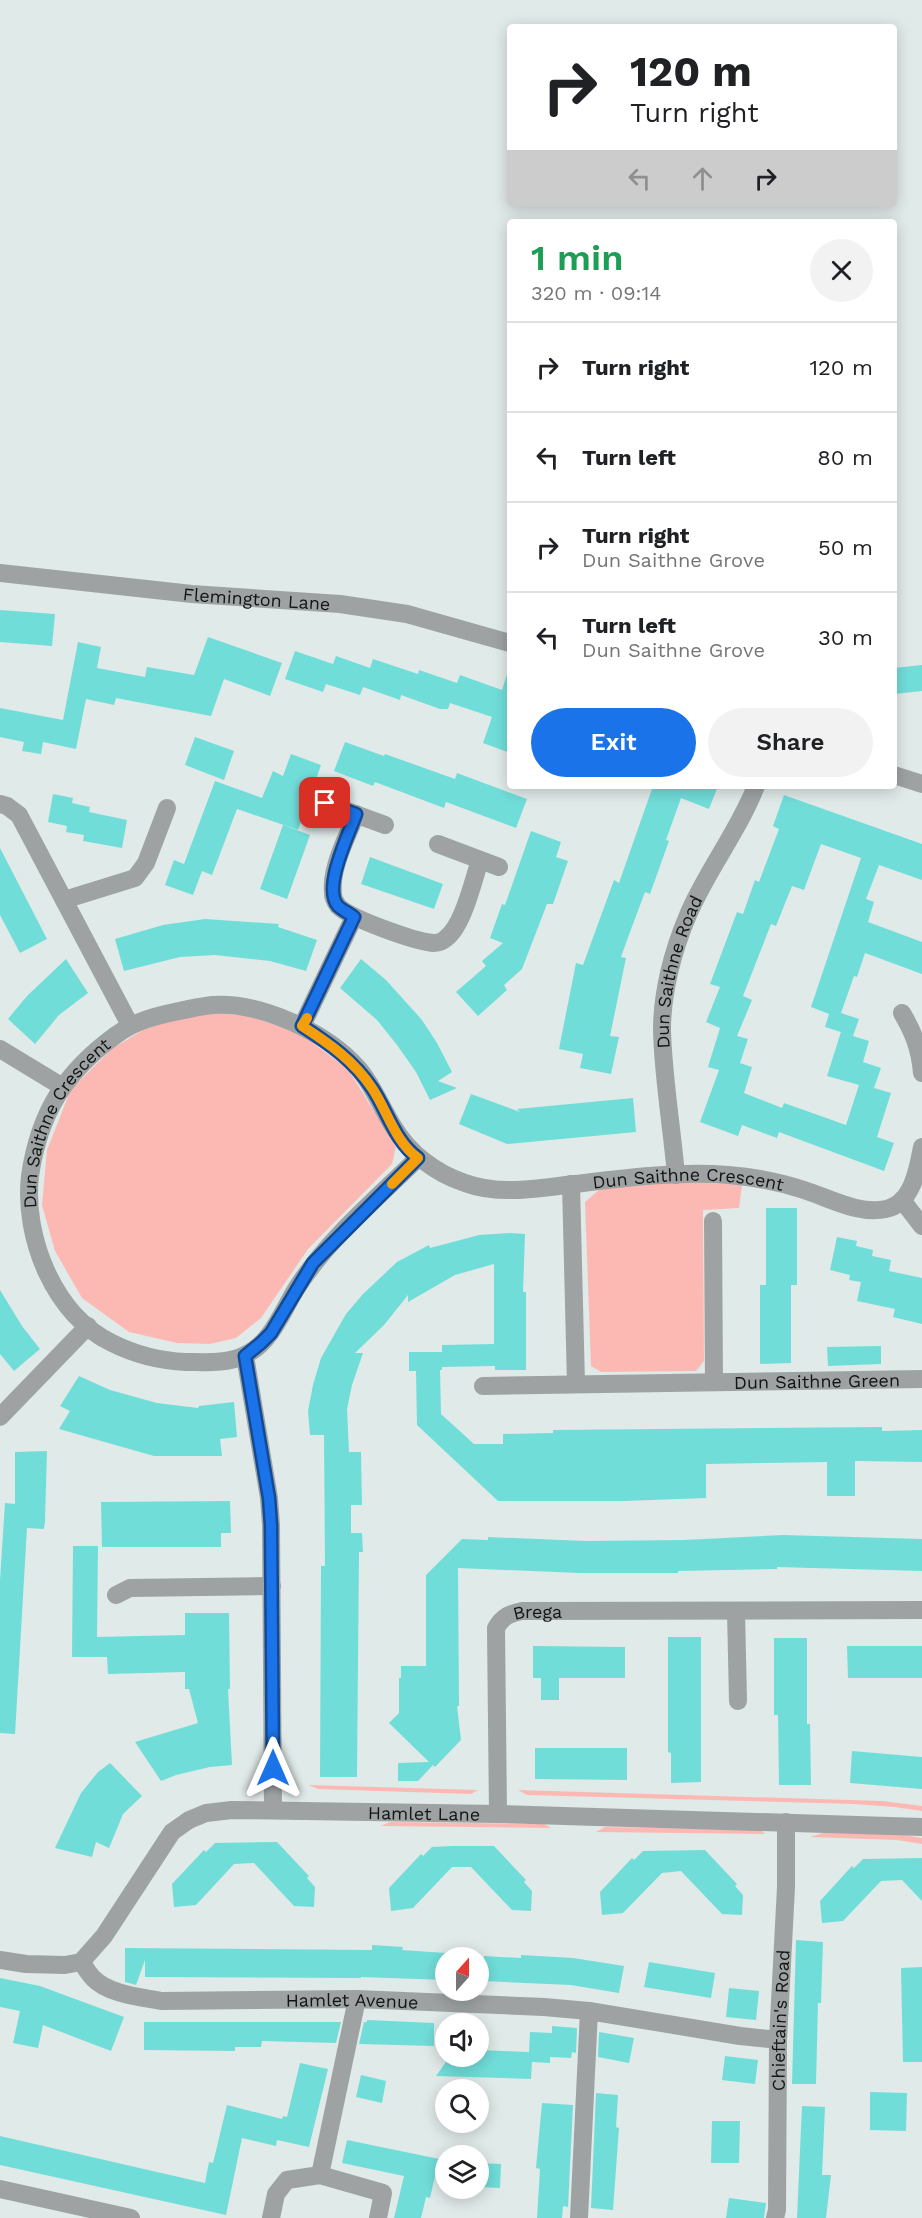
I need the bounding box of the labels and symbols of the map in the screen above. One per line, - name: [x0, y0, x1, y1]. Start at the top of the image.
- street label: Flemington Lane: [182, 583, 331, 614]
- pin: [299, 777, 350, 828]
- street label: Dun Saithne Road: [651, 892, 706, 1049]
- street label: Dun Saithne Crescent: [18, 1033, 115, 1209]
- street label: Dun Saithne Crescent: [591, 1163, 787, 1194]
- street label: Dun Saithne Green: [734, 1369, 900, 1392]
- street label: Brega: [511, 1600, 562, 1623]
- position arrow: [241, 1736, 305, 1800]
- street label: Hamlet Lane: [368, 1802, 480, 1824]
- north arrow: [435, 1947, 489, 2001]
- street label: Chieftain's Road: [767, 1949, 793, 2091]
- street label: Hamlet Avenue: [286, 1988, 419, 2012]

